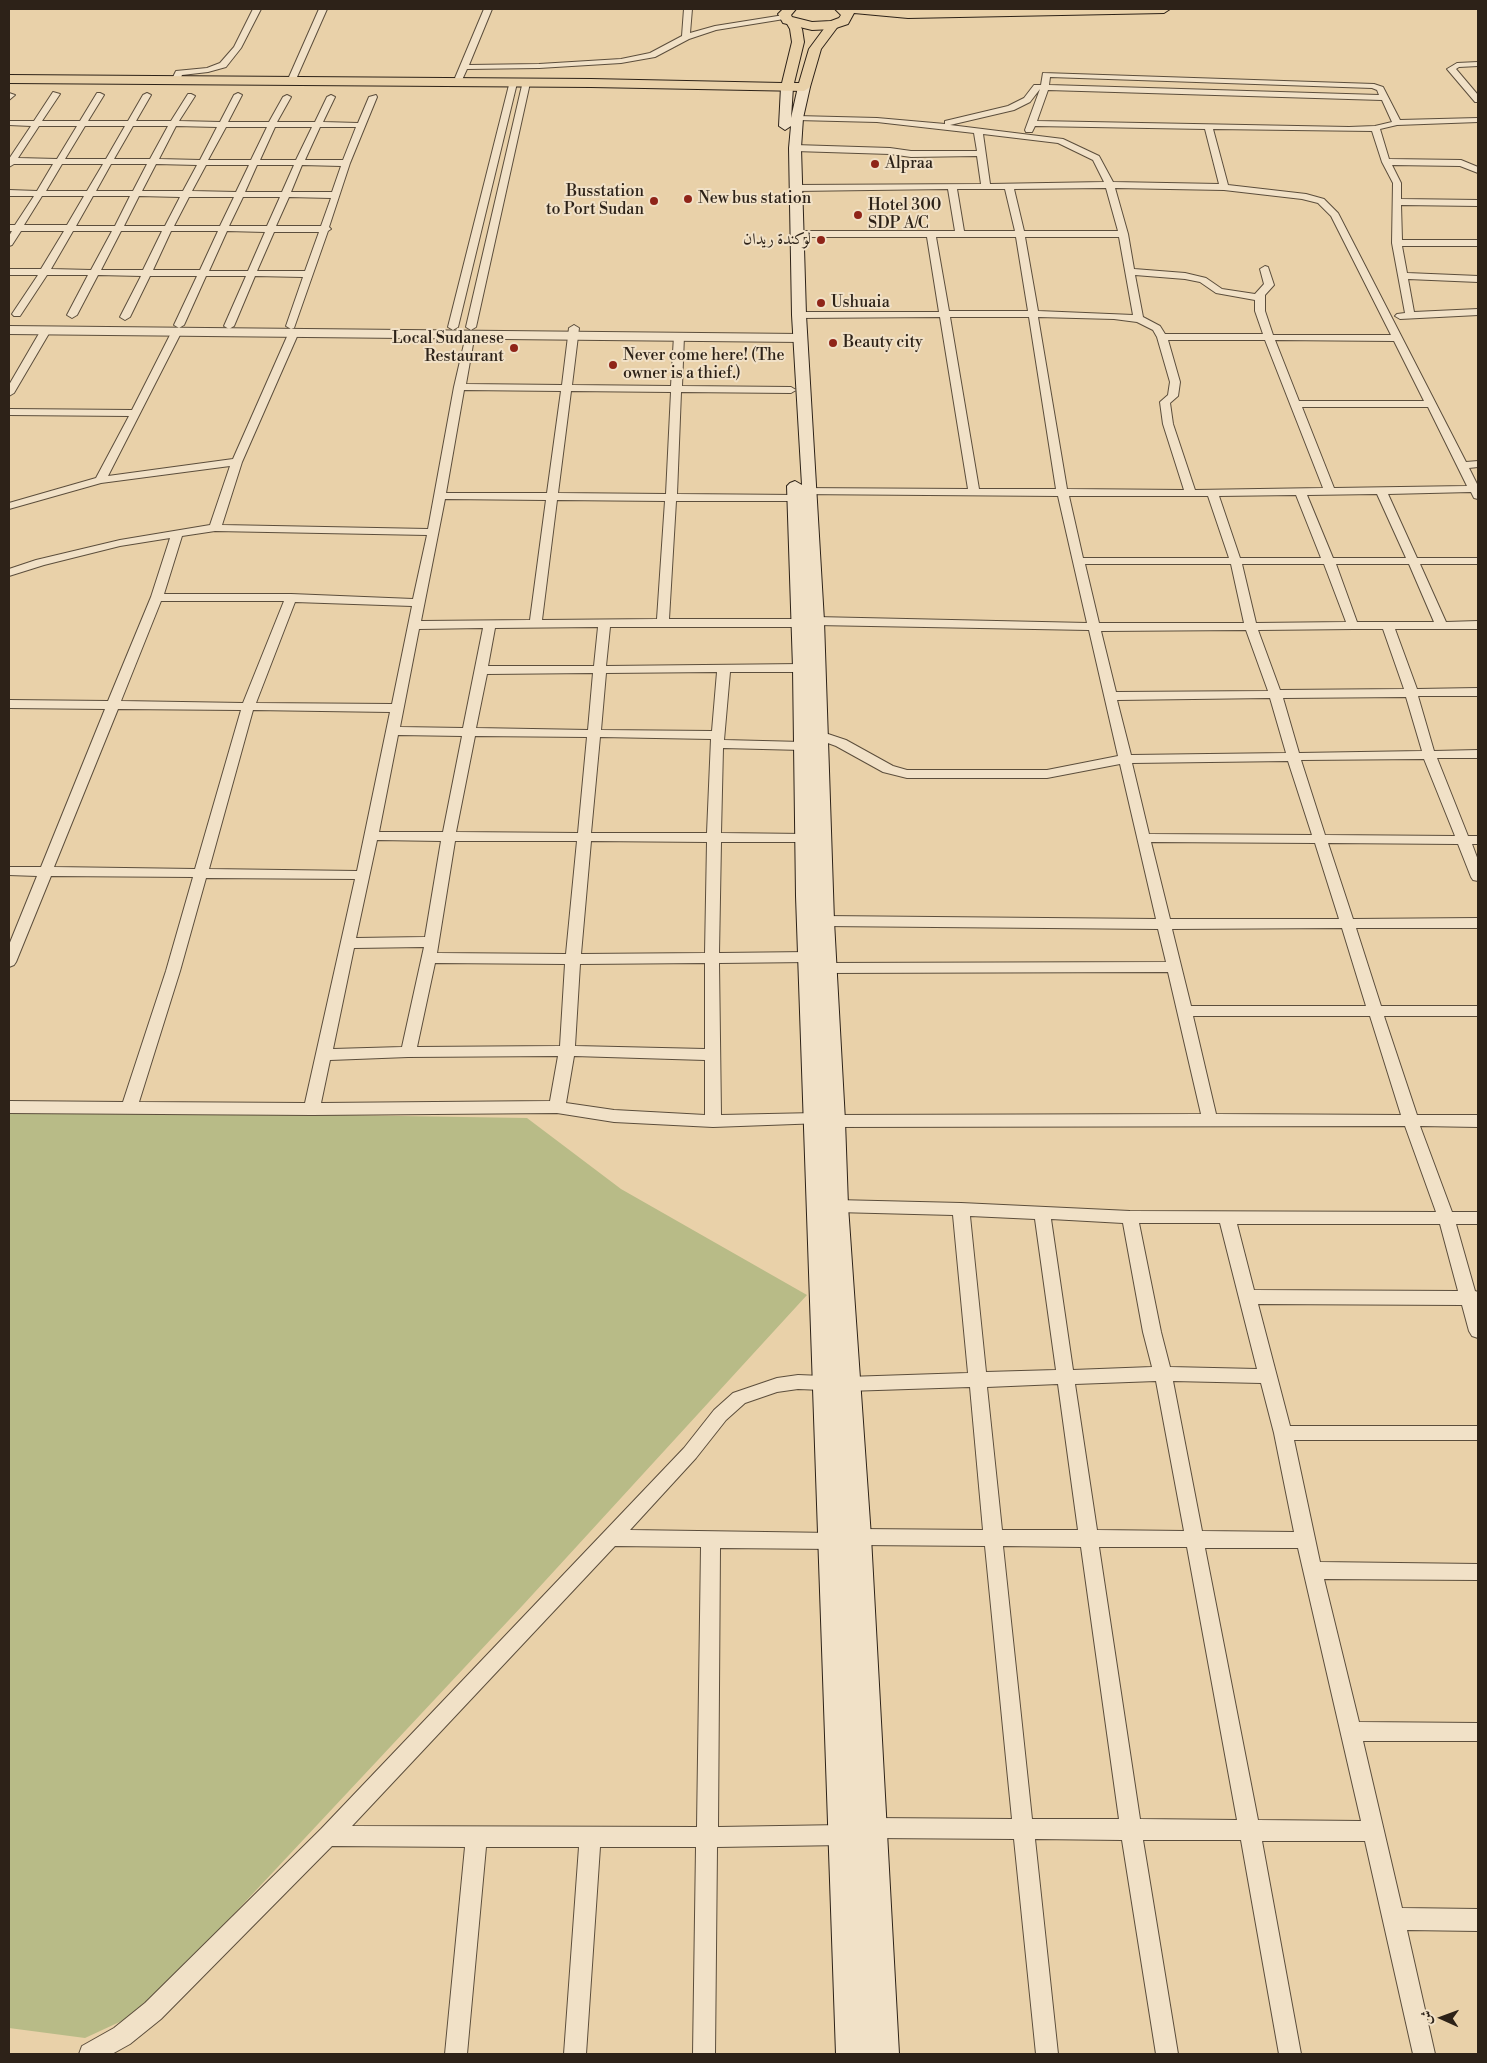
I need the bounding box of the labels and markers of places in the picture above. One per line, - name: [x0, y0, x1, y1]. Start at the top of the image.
- place label: Alpraa: [885, 154, 933, 174]
- marker: Alpraa: [869, 158, 881, 170]
- place label: Busstation to Port Sudan: [546, 182, 644, 220]
- place label: New bus station: [698, 189, 811, 209]
- marker: New bus station: [682, 193, 694, 205]
- marker: Busstation to Port Sudan: [648, 195, 660, 207]
- place label: Hotel 300 SDP A/C: [868, 196, 941, 234]
- marker: Hotel 300 SDP A/C: [852, 209, 864, 221]
- place label: لوكندة ريدان: [743, 230, 811, 250]
- marker: لوكندة ريدان: [815, 234, 827, 246]
- place label: Ushuaia: [831, 293, 890, 313]
- marker: Ushuaia: [815, 297, 827, 309]
- place label: Local Sudanese Restaurant: [392, 329, 504, 367]
- place label: Beauty city: [843, 333, 923, 353]
- marker: Beauty city: [827, 337, 839, 349]
- marker: Local Sudanese Restaurant: [508, 342, 520, 354]
- place label: Never come here! (The owner is a thief.): [623, 346, 785, 384]
- marker: Never come here! (The owner is a thief.): [607, 359, 619, 371]

